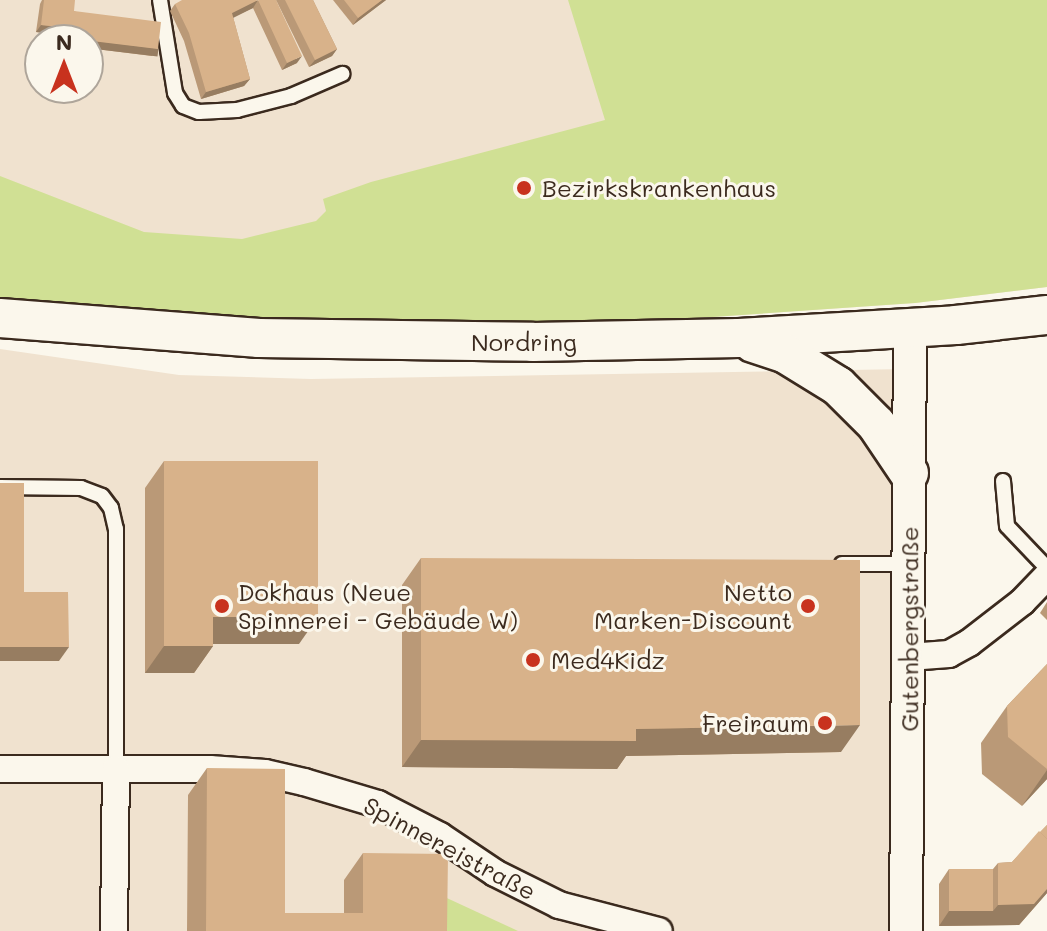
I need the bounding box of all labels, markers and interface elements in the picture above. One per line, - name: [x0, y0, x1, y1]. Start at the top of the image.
- north arrow: [24, 24, 104, 104]
- text: N: [56, 27, 72, 56]
- place label: Bezirkskrankenhaus: [542, 174, 776, 202]
- marker: Bezirkskrankenhaus: [513, 177, 535, 199]
- street label: Nordring: [471, 328, 577, 356]
- street label: Gutenbergstraße: [895, 526, 923, 732]
- place label: Dokhaus (Neue Spinnerei - Gebäude W): [238, 578, 518, 634]
- place label: Netto Marken-Discount: [594, 578, 792, 634]
- marker: Dokhaus (Neue Spinnerei - Gebäude W): [213, 597, 231, 615]
- marker: Netto Marken-Discount: [799, 597, 817, 615]
- place label: Med4Kidz: [551, 646, 665, 674]
- marker: Med4Kidz: [522, 649, 544, 671]
- place label: Freiraum: [702, 709, 809, 737]
- marker: Freiraum: [816, 714, 834, 732]
- street label: Spinnereistraße: [359, 791, 541, 905]

